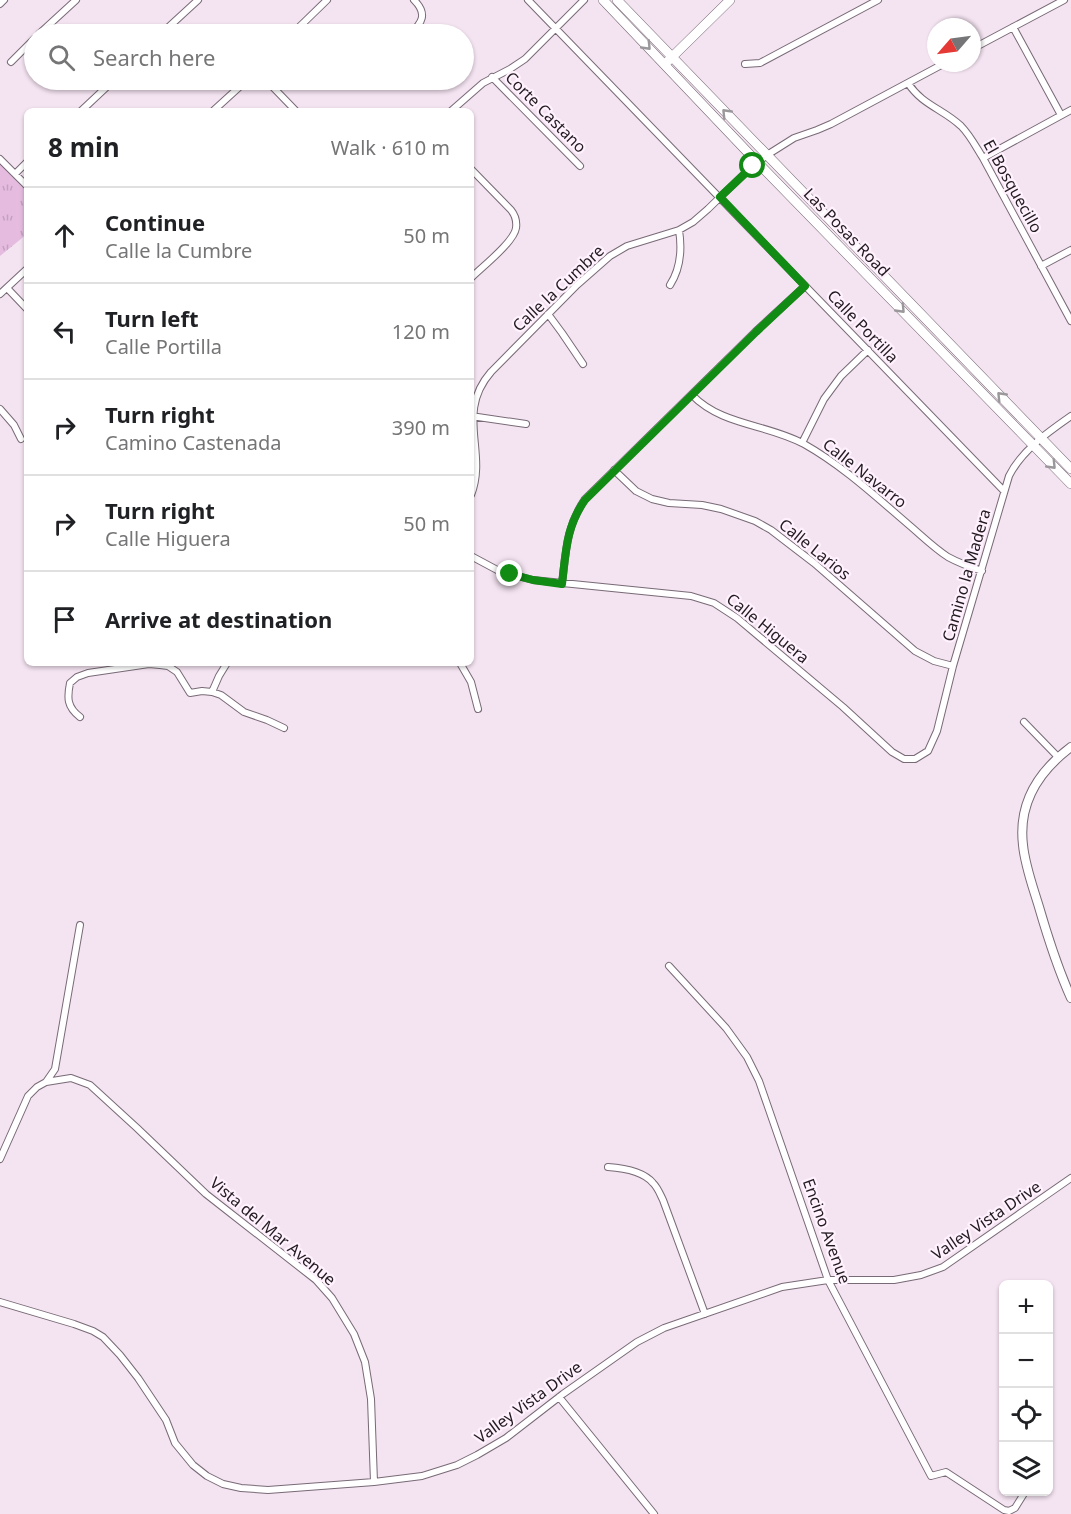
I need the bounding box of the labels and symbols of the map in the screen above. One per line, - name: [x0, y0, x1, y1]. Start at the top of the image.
- north arrow: [927, 18, 981, 72]
- one-way arrow: [639, 39, 650, 50]
- street label: Corte Castano: [501, 67, 591, 157]
- one-way arrow: [723, 109, 734, 120]
- street label: El Bosquecillo: [978, 135, 1048, 237]
- route start: [739, 152, 765, 178]
- street label: Las Posas Road: [799, 183, 895, 281]
- street label: Calle la Cumbre: [507, 240, 609, 336]
- street label: Calle Portilla: [823, 285, 903, 367]
- one-way arrow: [894, 303, 905, 313]
- one-way arrow: [997, 393, 1008, 404]
- street label: Calle Navarro: [818, 433, 912, 513]
- one-way arrow: [1045, 458, 1056, 468]
- street label: Camino la Madera: [937, 506, 995, 644]
- street label: Calle Larios: [775, 513, 855, 585]
- route end: [496, 560, 522, 586]
- street label: Calle Higuera: [722, 588, 814, 668]
- street label: Vista del Mar Avenue: [205, 1172, 341, 1290]
- street label: Encino Avenue: [798, 1175, 856, 1287]
- street label: Valley Vista Drive: [927, 1175, 1045, 1265]
- street label: Valley Vista Drive: [470, 1356, 586, 1448]

